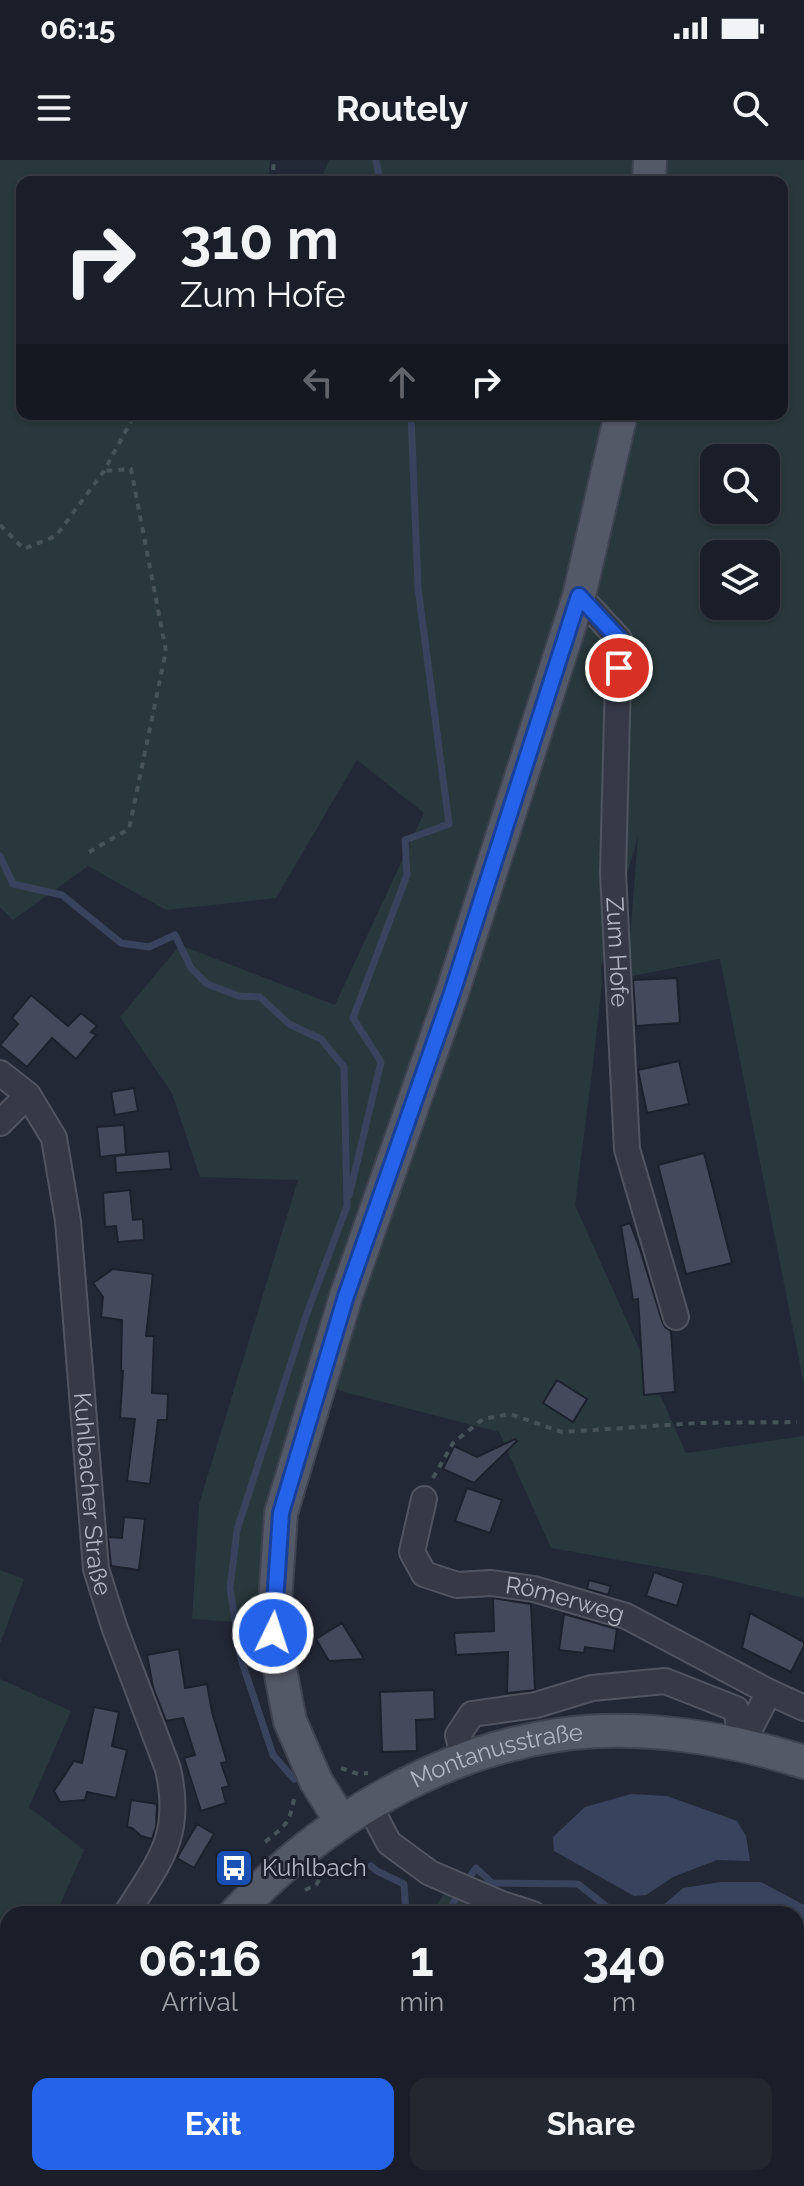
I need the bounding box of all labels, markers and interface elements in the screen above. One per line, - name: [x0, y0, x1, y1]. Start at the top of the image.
- text: 06:15: [40, 11, 115, 46]
- icon: menu: [32, 86, 76, 130]
- icon: search: [728, 86, 772, 130]
- text: Routely: [336, 87, 468, 129]
- text: 310 m: [180, 206, 339, 272]
- icon: right: [48, 208, 152, 312]
- text: Zum Hofe: [180, 273, 346, 315]
- icon: left: [296, 360, 340, 404]
- icon: ahead: [380, 360, 424, 404]
- icon: right: [464, 360, 508, 404]
- map controls: [700, 444, 780, 620]
- button: search: [700, 444, 780, 524]
- button: layers: [700, 540, 780, 620]
- pin: [585, 634, 653, 702]
- icon: arrive: [597, 646, 641, 690]
- street label: Zum Hofe: [600, 896, 635, 1008]
- street label: Kuhlbacher Straße: [68, 1391, 118, 1599]
- street label: Römerweg: [504, 1570, 628, 1629]
- position arrow: [231, 1591, 315, 1675]
- street label: Montanusstraße: [406, 1717, 584, 1794]
- bus stop icon: Kuhlbach: [213, 1847, 255, 1889]
- place label: Kuhlbach: [262, 1853, 367, 1882]
- text: 06:16: [138, 1931, 261, 1987]
- text: 1: [410, 1931, 434, 1987]
- text: 340: [582, 1931, 666, 1987]
- text: Arrival: [162, 1987, 238, 2017]
- text: min: [399, 1987, 444, 2017]
- text: m: [612, 1987, 636, 2017]
- button: Exit: [32, 2078, 394, 2170]
- button: Share: [410, 2078, 772, 2170]

